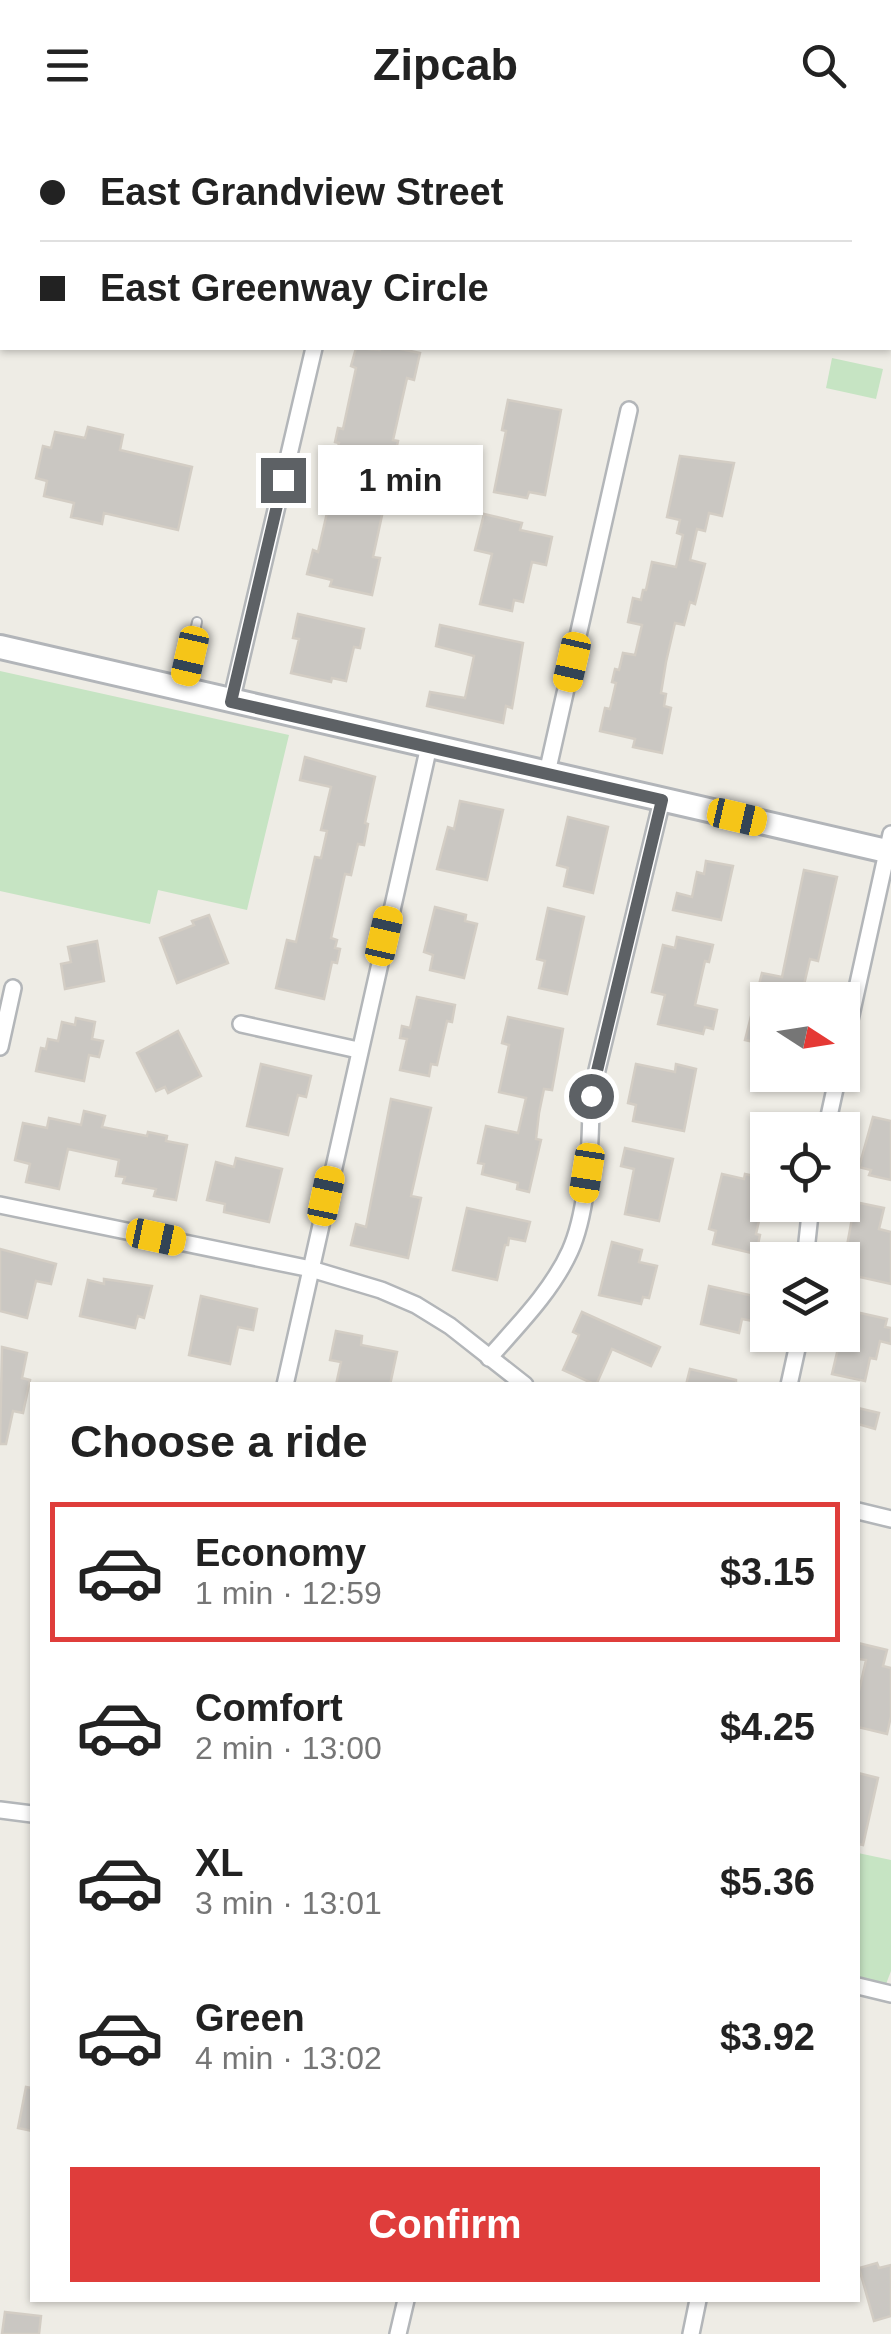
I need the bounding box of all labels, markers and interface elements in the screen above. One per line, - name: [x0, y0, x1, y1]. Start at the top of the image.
- icon: menu: [40, 38, 95, 93]
- icon: search: [796, 38, 851, 93]
- text: Zipcab: [373, 39, 518, 90]
- text: East Grandview Street: [100, 171, 503, 213]
- text: East Greenway Circle: [100, 267, 489, 309]
- callout: 1 min: [318, 445, 483, 515]
- route end: [261, 458, 306, 503]
- text: 1 min: [359, 462, 442, 498]
- car: [169, 623, 211, 689]
- car: [551, 629, 593, 695]
- car: [704, 796, 770, 838]
- car: [363, 903, 405, 969]
- north arrow: [750, 982, 860, 1092]
- map controls: [750, 982, 860, 1352]
- route start: [569, 1074, 614, 1119]
- button: locate: [750, 1112, 860, 1222]
- car: [567, 1141, 607, 1205]
- car: [305, 1164, 347, 1228]
- car: [124, 1216, 188, 1258]
- button: layers: [750, 1242, 860, 1352]
- text: Choose a ride: [70, 1416, 368, 1467]
- icon: car: [75, 1527, 165, 1617]
- text: Economy: [195, 1532, 366, 1574]
- text: $3.15: [720, 1551, 815, 1593]
- text: 1 min · 12:59: [195, 1575, 382, 1611]
- icon: car: [75, 1682, 165, 1772]
- text: Comfort: [195, 1687, 343, 1729]
- text: $4.25: [720, 1706, 815, 1748]
- text: 2 min · 13:00: [195, 1730, 382, 1766]
- icon: car: [75, 1837, 165, 1927]
- text: XL: [195, 1842, 244, 1884]
- text: $5.36: [720, 1861, 815, 1903]
- text: 3 min · 13:01: [195, 1885, 382, 1921]
- icon: car: [75, 1992, 165, 2082]
- text: Green: [195, 1997, 305, 2039]
- text: $3.92: [720, 2016, 815, 2058]
- text: 4 min · 13:02: [195, 2040, 382, 2076]
- button: Confirm: [70, 2167, 820, 2282]

